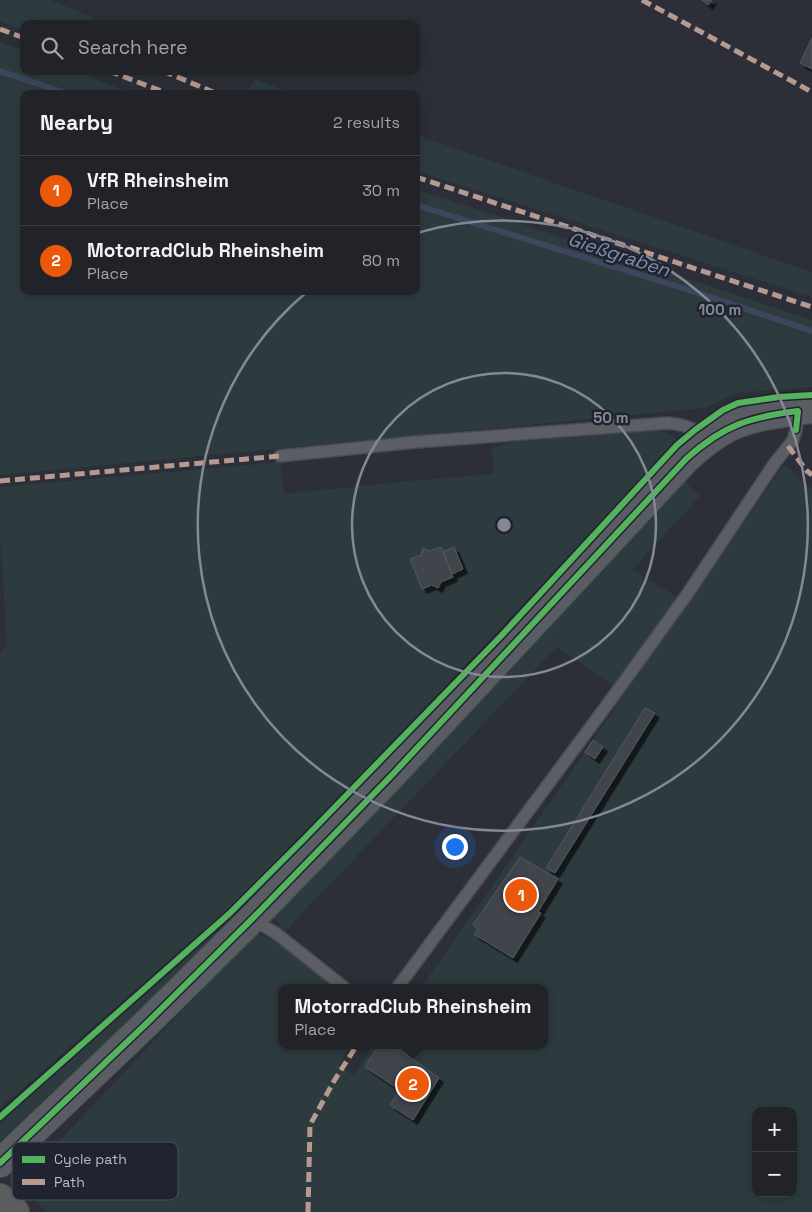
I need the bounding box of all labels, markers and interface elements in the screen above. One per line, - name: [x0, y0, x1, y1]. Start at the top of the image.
- search box: [20, 20, 420, 75]
- icon: search: [38, 34, 66, 62]
- text: Search here: [78, 35, 188, 60]
- text: Nearby: [40, 109, 113, 136]
- text: 2 results: [333, 112, 400, 133]
- text: VfR Rheinsheim: [87, 168, 229, 193]
- text: 1: [52, 180, 60, 201]
- text: 30 m: [362, 180, 400, 201]
- text: Place: [87, 193, 129, 214]
- water label: Gießgraben: [565, 226, 673, 283]
- text: MotorradClub Rheinsheim: [87, 238, 324, 263]
- text: 2: [51, 250, 61, 271]
- text: 80 m: [362, 250, 400, 271]
- text: Place: [87, 263, 129, 284]
- text: 100 m: [699, 300, 741, 319]
- text: 50 m: [593, 408, 629, 427]
- centre of rings: [495, 516, 513, 534]
- your location: [442, 834, 468, 860]
- pin: 1: [505, 876, 537, 914]
- popup: [278, 984, 548, 1049]
- text: MotorradClub Rheinsheim: [294, 994, 532, 1019]
- text: Place: [294, 1019, 336, 1040]
- pin: 2: [397, 1065, 429, 1103]
- map controls: [752, 1107, 797, 1197]
- button: +: [752, 1107, 797, 1152]
- legend: [12, 1142, 178, 1200]
- text: Cycle path: [54, 1150, 127, 1168]
- button: −: [752, 1152, 797, 1197]
- text: Path: [54, 1173, 85, 1191]

